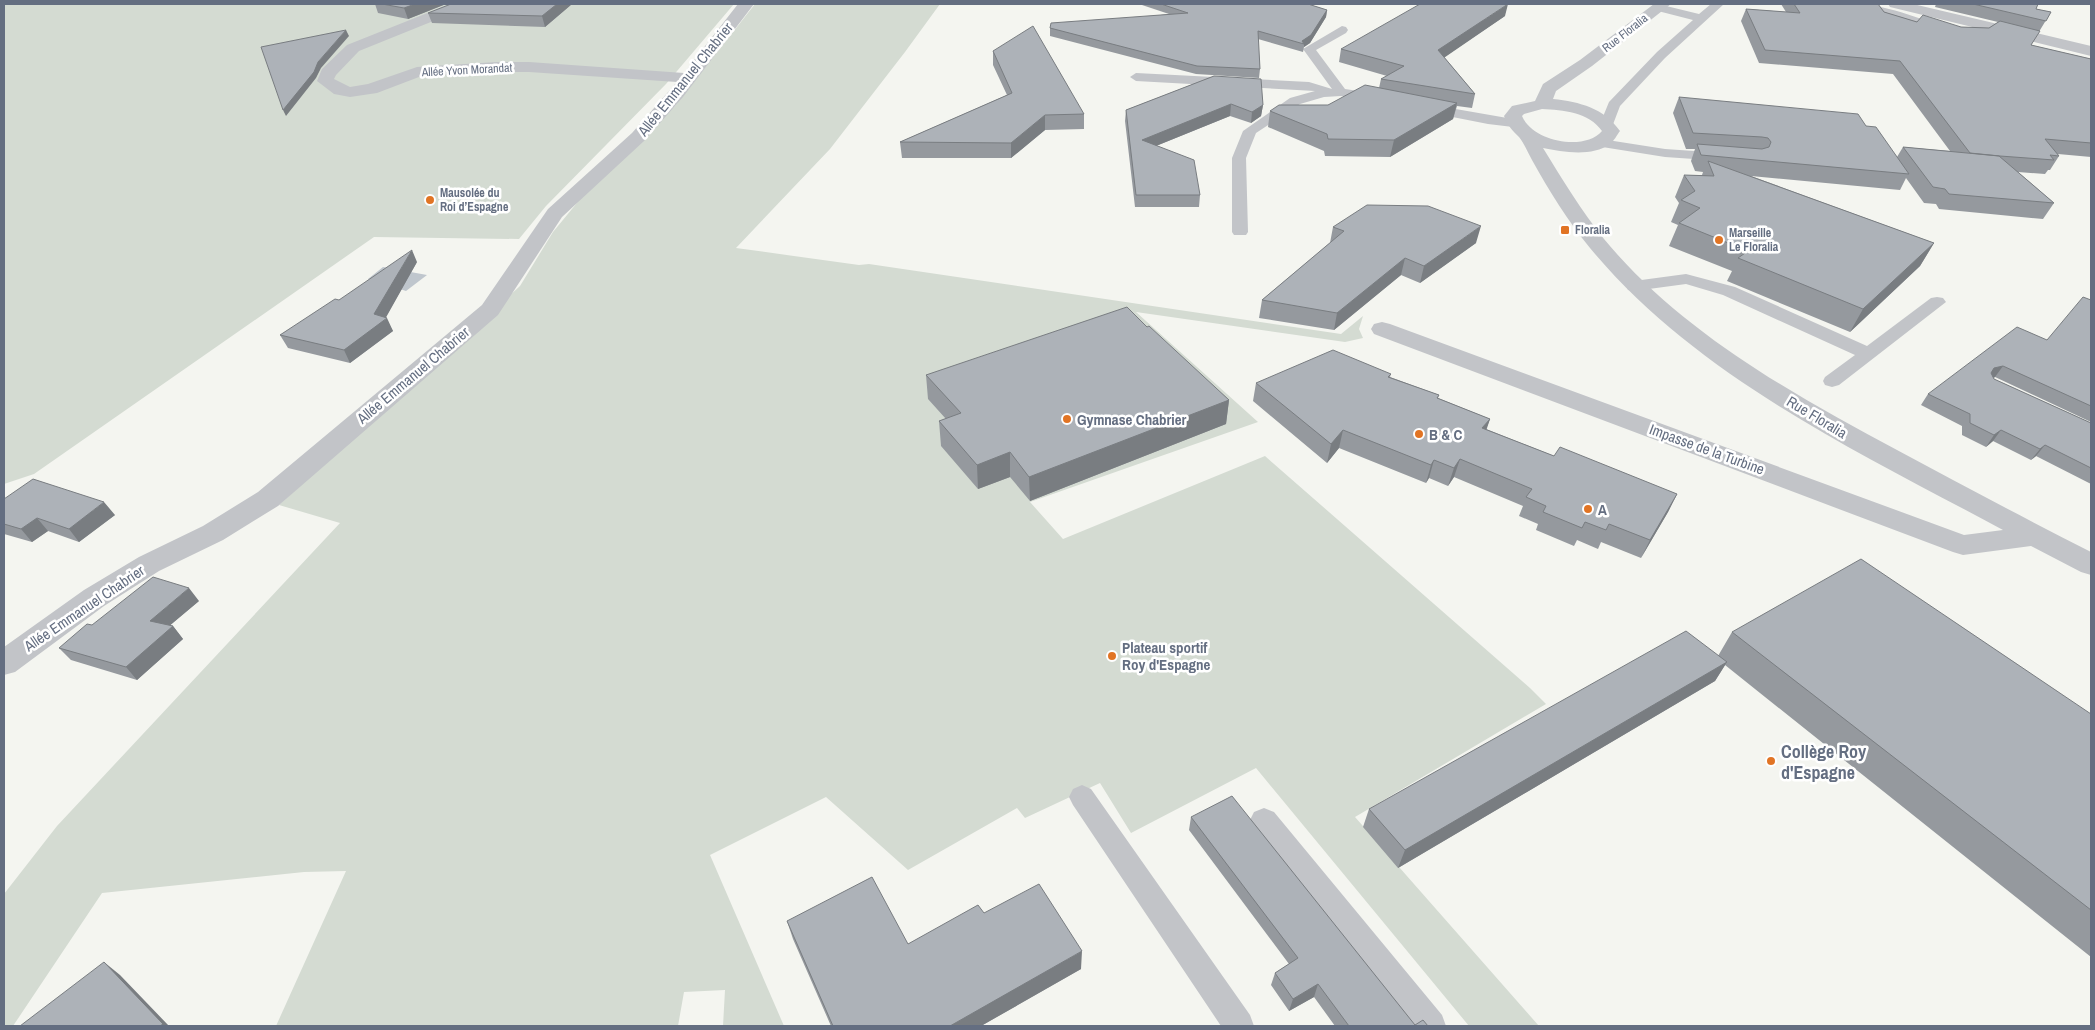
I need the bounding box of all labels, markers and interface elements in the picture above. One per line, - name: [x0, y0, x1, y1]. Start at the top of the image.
- street label: Rue Floralia: [1599, 10, 1651, 56]
- street label: Allée Emmanuel Chabrier: [632, 18, 737, 141]
- street label: Allée Yvon Morandat: [420, 60, 513, 80]
- place label: Mausolée du Roi d’Espagne: [440, 185, 509, 215]
- marker: Mausolée du Roi d’Espagne: [424, 194, 436, 206]
- place label: Floralia: [1575, 222, 1611, 238]
- marker: Floralia: [1559, 224, 1571, 236]
- place label: Marseille Le Floralia: [1729, 225, 1779, 255]
- marker: Marseille Le Floralia: [1713, 234, 1725, 246]
- street label: Allée Emmanuel Chabrier: [352, 322, 474, 429]
- street label: Rue Floralia: [1783, 391, 1851, 443]
- place label: Gymnase Chabrier: [1077, 409, 1187, 430]
- marker: Gymnase Chabrier: [1061, 413, 1073, 425]
- street label: Impasse de la Turbine: [1646, 418, 1768, 480]
- place label: B & C: [1429, 424, 1463, 445]
- marker: B & C: [1413, 428, 1425, 440]
- place label: A: [1598, 499, 1607, 520]
- marker: A: [1582, 503, 1594, 515]
- street label: Allée Emmanuel Chabrier: [19, 560, 148, 657]
- place label: Plateau sportif Roy d'Espagne: [1122, 637, 1211, 675]
- marker: Plateau sportif Roy d'Espagne: [1106, 650, 1118, 662]
- place label: Collège Roy d'Espagne: [1781, 739, 1867, 785]
- marker: Collège Roy d'Espagne: [1765, 755, 1777, 767]

